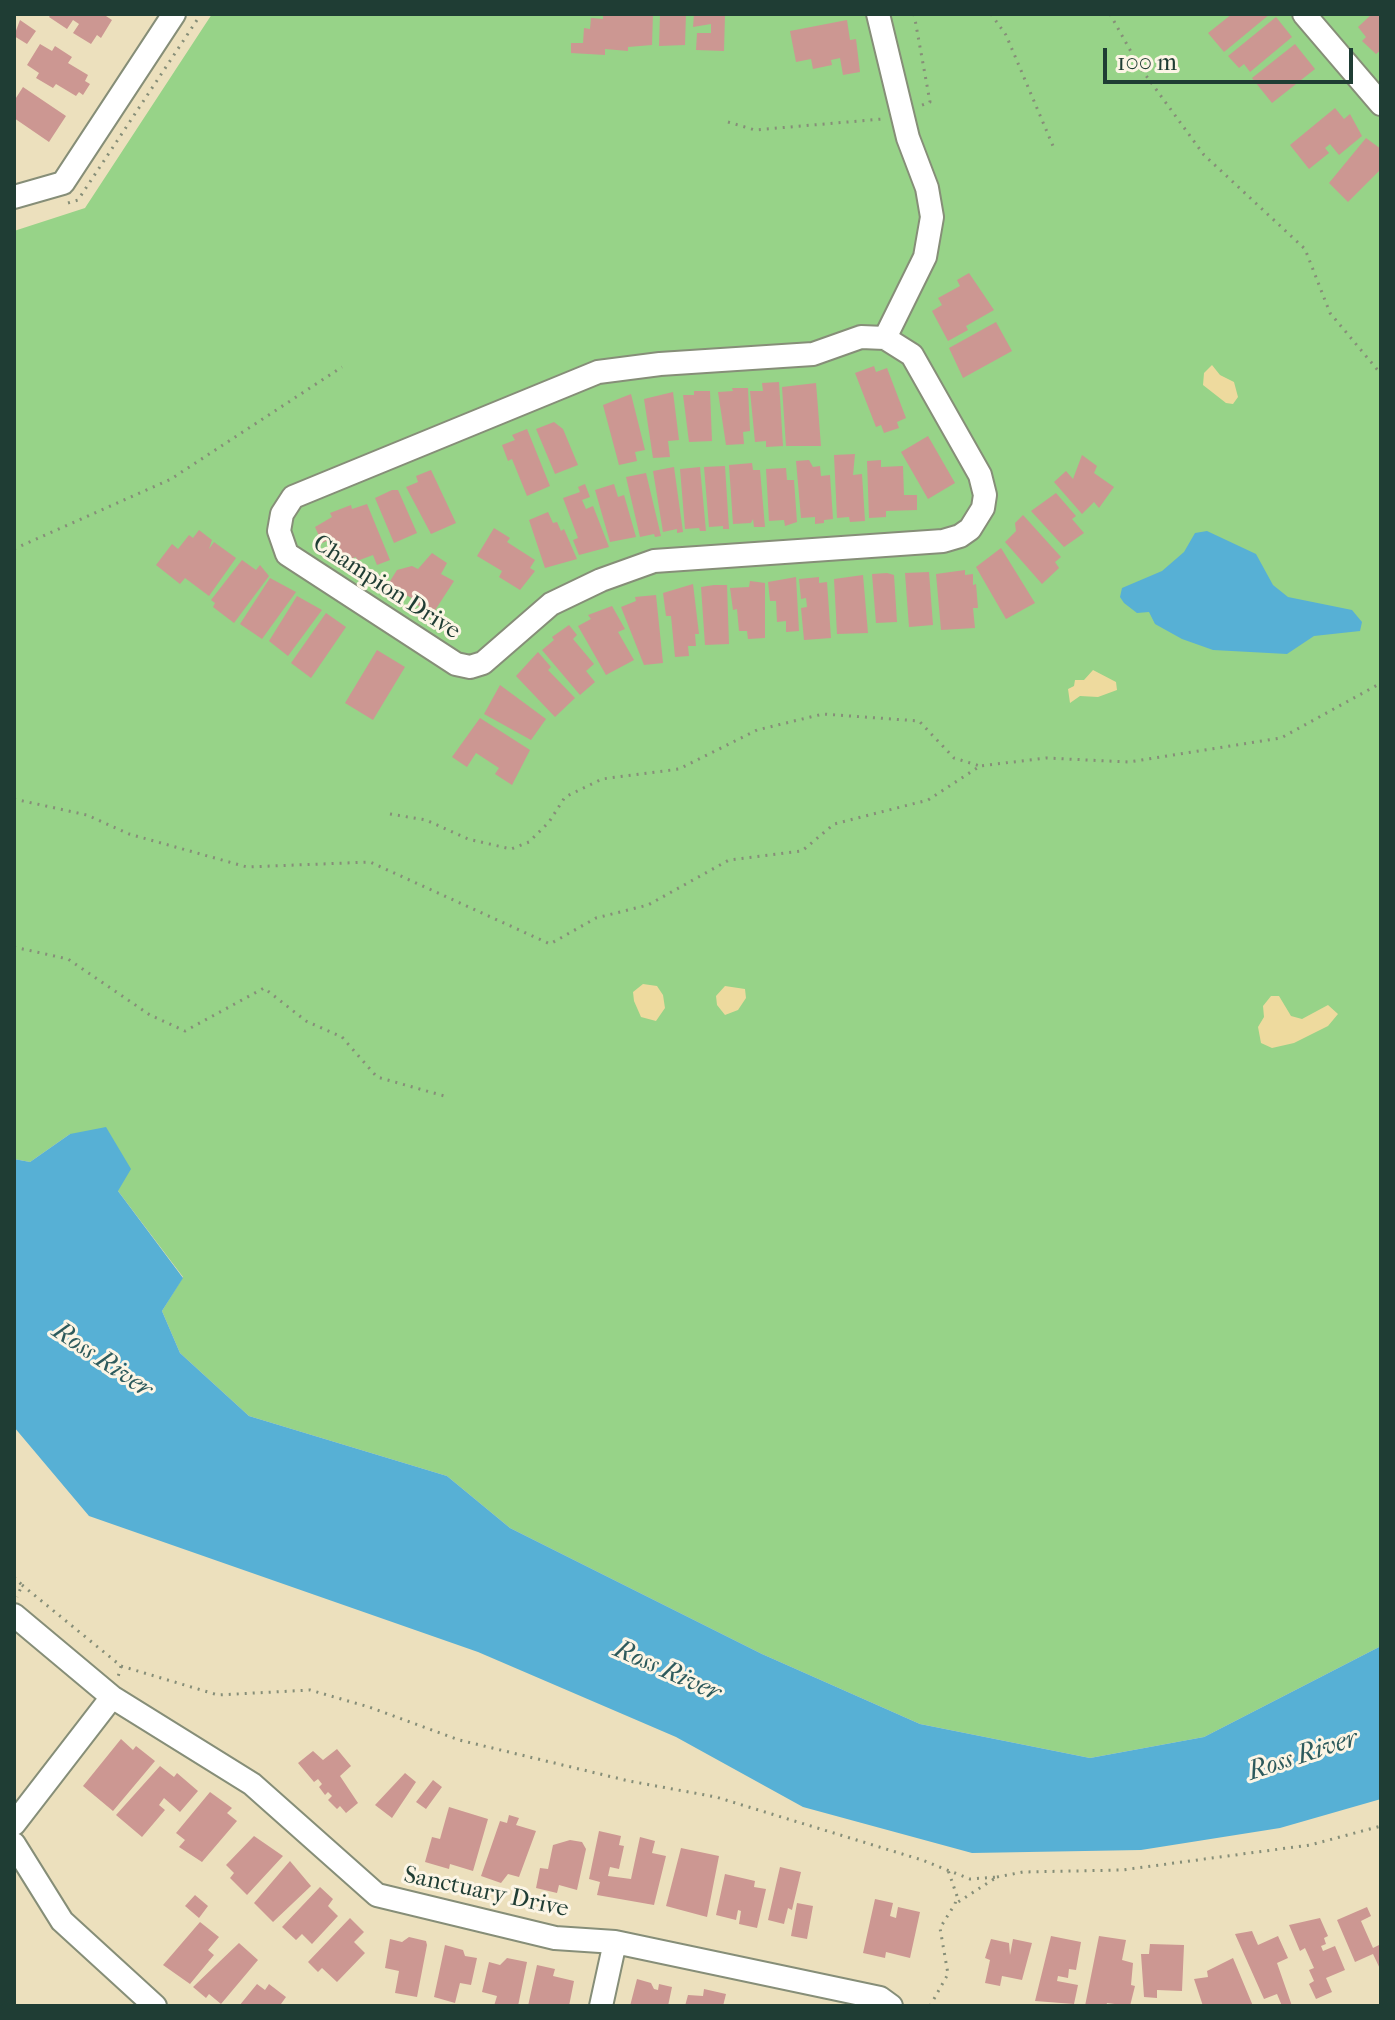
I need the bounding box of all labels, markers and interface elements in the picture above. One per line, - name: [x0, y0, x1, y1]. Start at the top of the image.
- scale bar: [1107, 32, 1357, 82]
- text: 100 m: [1117, 48, 1177, 76]
- street label: Champion Drive: [307, 530, 465, 646]
- water label: Ross River: [46, 1316, 158, 1406]
- water label: Ross River: [609, 1635, 725, 1709]
- water label: Ross River: [1244, 1724, 1362, 1788]
- street label: Sanctuary Drive: [401, 1861, 571, 1925]

